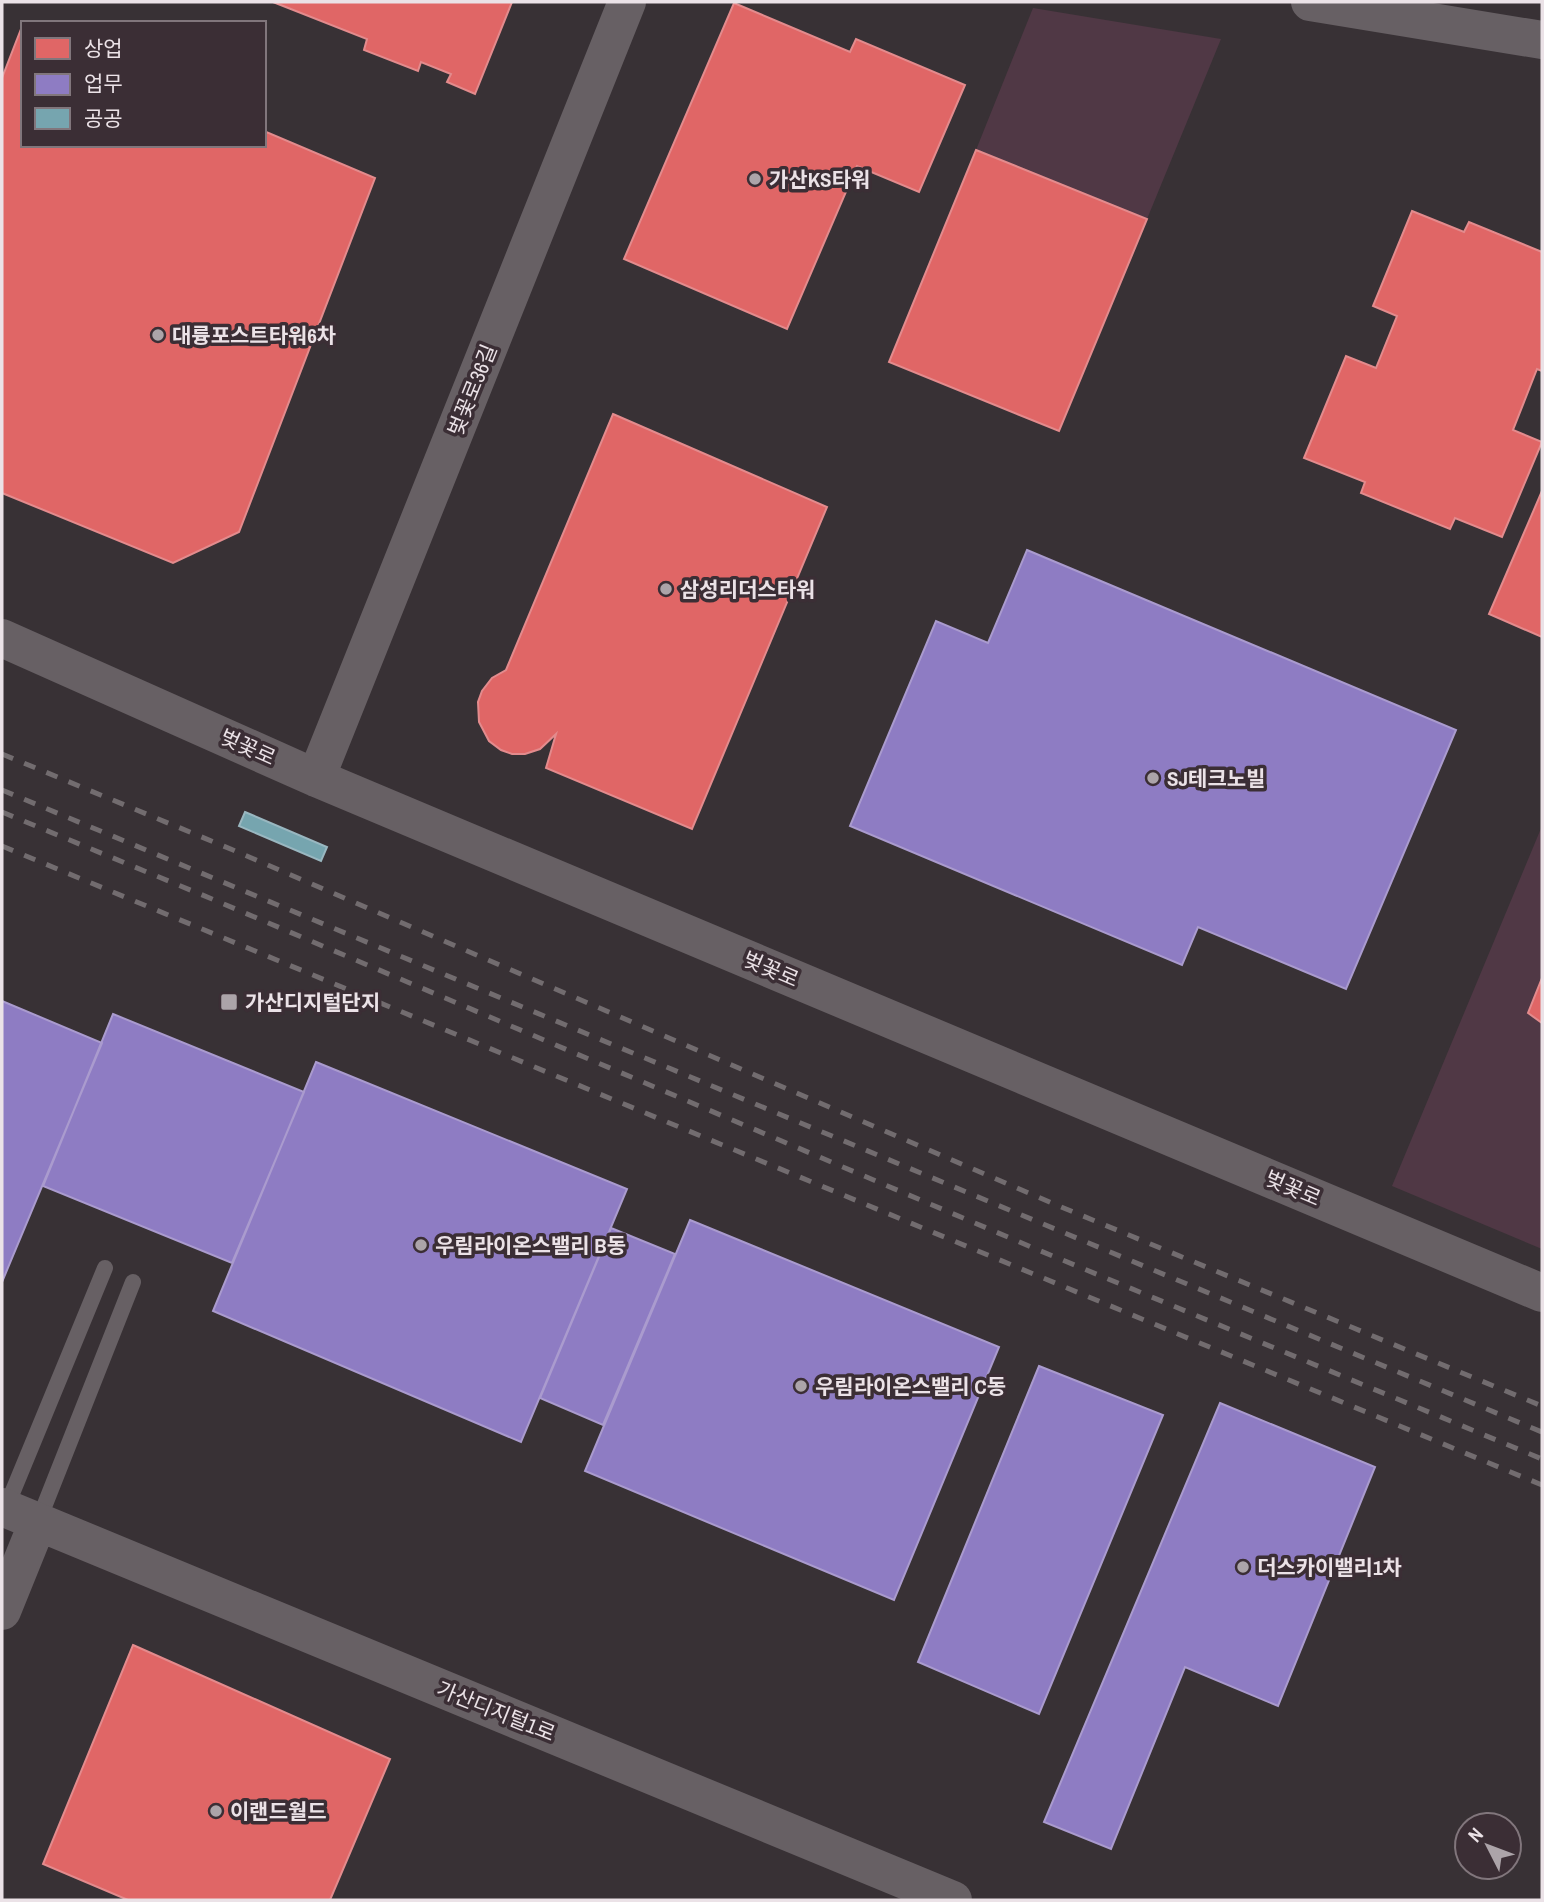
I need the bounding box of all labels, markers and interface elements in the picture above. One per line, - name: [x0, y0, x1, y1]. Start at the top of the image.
- legend: [21, 21, 266, 147]
- text: 상업: [84, 34, 123, 63]
- text: 업무: [84, 69, 123, 98]
- text: 공공: [84, 104, 123, 133]
- place label: 가산KS타워: [769, 165, 870, 194]
- marker: 가산KS타워: [747, 171, 763, 187]
- place label: 대륭포스트타워6차: [172, 321, 336, 350]
- marker: 대륭포스트타워6차: [150, 327, 166, 343]
- street label: 벚꽃로36길: [440, 340, 504, 440]
- place label: 삼성리더스타워: [680, 575, 815, 604]
- marker: 삼성리더스타워: [658, 581, 674, 597]
- street label: 벚꽃로: [216, 722, 280, 772]
- place label: SJ테크노빌: [1167, 764, 1265, 793]
- marker: SJ테크노빌: [1145, 770, 1161, 786]
- street label: 벚꽃로: [739, 944, 803, 994]
- place label: 가산디지털단지: [245, 988, 380, 1017]
- marker: 가산디지털단지: [219, 992, 239, 1012]
- street label: 벚꽃로: [1261, 1163, 1325, 1213]
- place label: 우림라이온스밸리 B동: [435, 1231, 626, 1260]
- marker: 우림라이온스밸리 B동: [413, 1237, 429, 1253]
- place label: 우림라이온스밸리 C동: [815, 1372, 1006, 1401]
- marker: 우림라이온스밸리 C동: [793, 1378, 809, 1394]
- place label: 더스카이밸리1차: [1257, 1553, 1402, 1582]
- marker: 더스카이밸리1차: [1235, 1559, 1251, 1575]
- street label: 가산디지털1로: [432, 1674, 560, 1748]
- place label: 이랜드월드: [230, 1797, 327, 1826]
- marker: 이랜드월드: [208, 1803, 224, 1819]
- north arrow: [1453, 1811, 1523, 1881]
- text: N: [1462, 1822, 1489, 1848]

